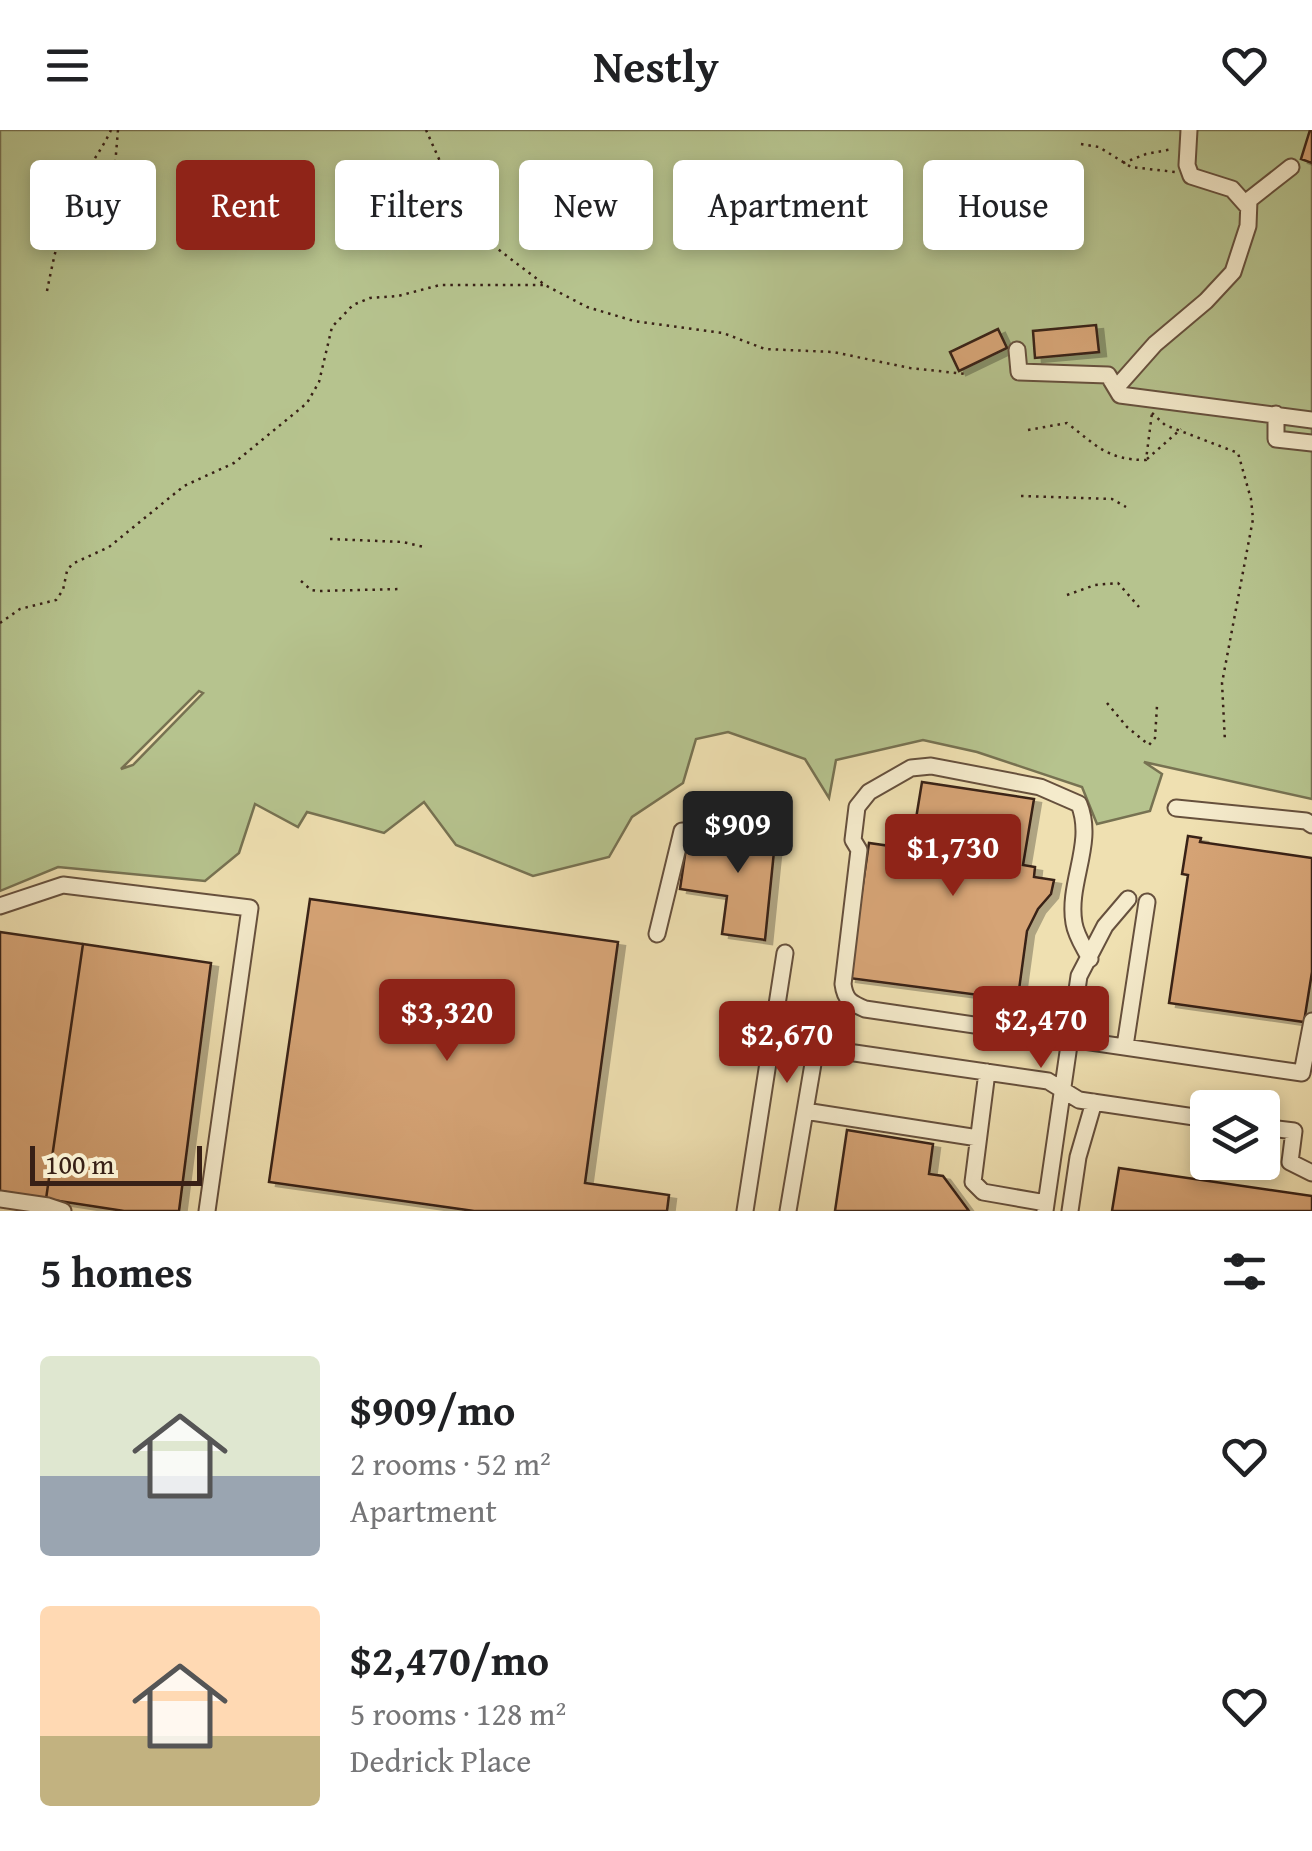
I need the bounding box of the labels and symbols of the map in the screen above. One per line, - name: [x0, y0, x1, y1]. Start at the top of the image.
- pin: $909: [679, 791, 797, 876]
- pin: $1,730: [872, 814, 1034, 899]
- pin: $3,320: [366, 979, 528, 1064]
- pin: $2,470: [960, 986, 1122, 1071]
- pin: $2,670: [706, 1001, 868, 1086]
- scale bar: [30, 1141, 202, 1186]

